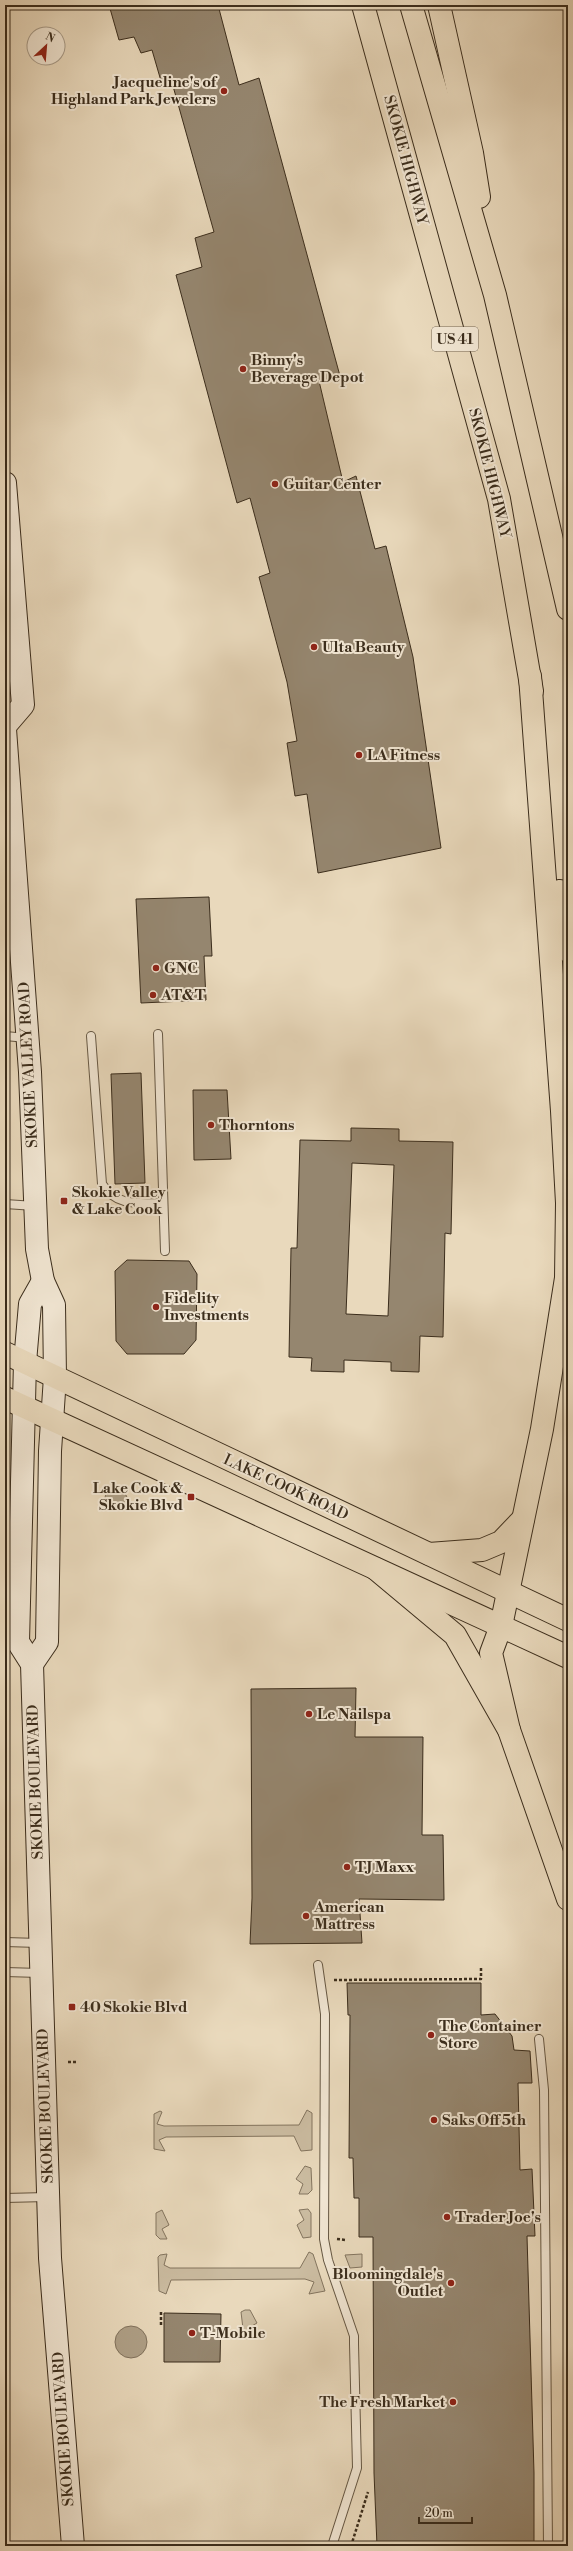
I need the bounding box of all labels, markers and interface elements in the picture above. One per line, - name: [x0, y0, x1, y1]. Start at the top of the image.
- north arrow: [26, 26, 66, 66]
- text: N: [43, 30, 57, 46]
- place label: Jacqueline's of Highland Park Jewelers: [51, 73, 218, 109]
- marker: Jacqueline's of Highland Park Jewelers: [219, 86, 229, 96]
- street label: SKOKIE HIGHWAY: [379, 93, 432, 228]
- road number: US 41: [432, 327, 478, 351]
- place label: Binny's Beverage Depot: [251, 351, 364, 387]
- marker: Binny's Beverage Depot: [238, 364, 248, 374]
- street label: SKOKIE HIGHWAY: [464, 406, 515, 541]
- place label: Guitar Center: [283, 475, 382, 494]
- marker: Guitar Center: [270, 479, 280, 489]
- place label: Ulta Beauty: [322, 638, 405, 657]
- marker: Ulta Beauty: [309, 642, 319, 652]
- place label: LA Fitness: [367, 746, 440, 765]
- marker: LA Fitness: [354, 750, 364, 760]
- place label: GNC: [164, 959, 198, 978]
- marker: GNC: [151, 963, 161, 973]
- street label: SKOKIE VALLEY ROAD: [15, 981, 42, 1149]
- place label: AT&T: [160, 986, 206, 1005]
- marker: AT&T: [148, 990, 158, 1000]
- place label: Thorntons: [219, 1116, 294, 1135]
- marker: Thorntons: [206, 1120, 216, 1130]
- place label: Skokie Valley & Lake Cook: [72, 1183, 166, 1219]
- marker: Skokie Valley & Lake Cook: [59, 1196, 69, 1206]
- place label: Fidelity Investments: [164, 1289, 249, 1325]
- marker: Fidelity Investments: [151, 1302, 161, 1312]
- street label: LAKE COOK ROAD: [220, 1450, 351, 1525]
- place label: Lake Cook & Skokie Blvd: [93, 1479, 184, 1515]
- marker: Lake Cook & Skokie Blvd: [186, 1492, 196, 1502]
- street label: SKOKIE BOULEVARD: [23, 1704, 48, 1860]
- place label: Le Nailspa: [317, 1705, 392, 1724]
- marker: Le Nailspa: [304, 1709, 314, 1719]
- place label: TJ Maxx: [355, 1858, 414, 1877]
- marker: TJ Maxx: [342, 1862, 352, 1872]
- place label: American Mattress: [313, 1898, 385, 1934]
- marker: American Mattress: [301, 1911, 311, 1921]
- place label: 40 Skokie Blvd: [80, 1998, 188, 2017]
- marker: 40 Skokie Blvd: [67, 2002, 77, 2012]
- place label: The Container Store: [439, 2017, 542, 2053]
- street label: SKOKIE BOULEVARD: [33, 2028, 58, 2184]
- marker: The Container Store: [426, 2030, 436, 2040]
- place label: Saks Off 5th: [442, 2111, 527, 2130]
- marker: Saks Off 5th: [429, 2115, 439, 2125]
- place label: Trader Joe's: [455, 2208, 541, 2227]
- marker: Trader Joe's: [442, 2212, 452, 2222]
- place label: Bloomingdale's Outlet: [332, 2265, 444, 2301]
- marker: Bloomingdale's Outlet: [446, 2278, 456, 2288]
- place label: T-Mobile: [200, 2324, 266, 2343]
- marker: T-Mobile: [187, 2328, 197, 2338]
- street label: SKOKIE BOULEVARD: [49, 2351, 78, 2507]
- place label: The Fresh Market: [319, 2393, 446, 2412]
- marker: The Fresh Market: [448, 2397, 458, 2407]
- scale bar: [419, 2499, 472, 2525]
- text: 20 m: [425, 2506, 453, 2521]

